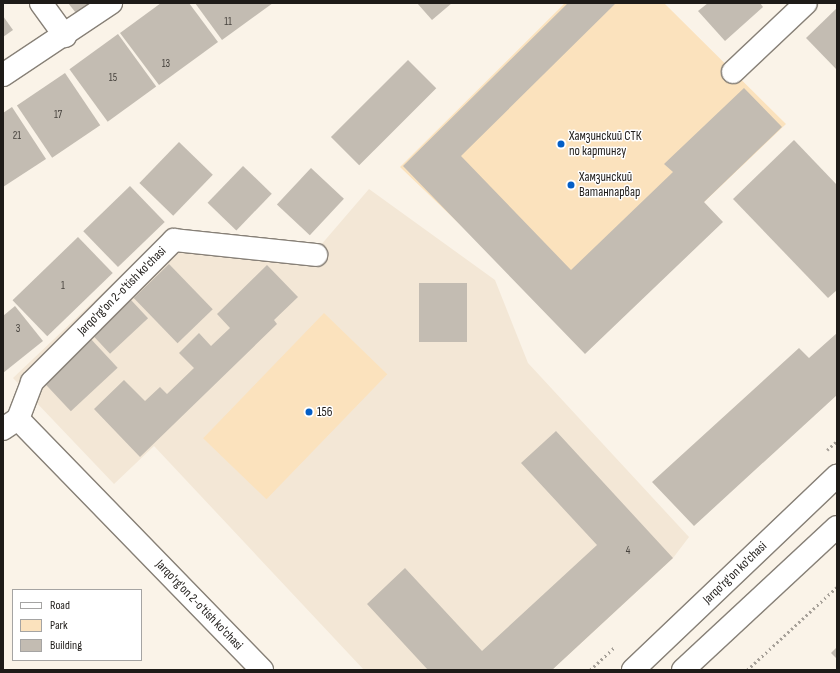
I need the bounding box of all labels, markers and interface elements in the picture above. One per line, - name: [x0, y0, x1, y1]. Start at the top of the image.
- house number: 11: [224, 15, 232, 29]
- house number: 13: [162, 57, 170, 71]
- house number: 15: [109, 71, 117, 85]
- house number: 17: [54, 108, 62, 122]
- house number: 21: [13, 129, 21, 143]
- place label: Хамзинский СТК по картингу: [569, 129, 642, 160]
- marker: Хамзинский СТК по картингу: [556, 139, 566, 149]
- place label: Хамзинский Ватанпарвар: [579, 170, 640, 201]
- marker: Хамзинский Ватанпарвар: [566, 180, 576, 190]
- street label: Jarqo'rg'on 2-o'tish ko'chasi: [74, 243, 170, 339]
- house number: 1: [61, 279, 65, 293]
- house number: 3: [16, 322, 20, 336]
- place label: 156: [317, 404, 332, 420]
- marker: 156: [304, 407, 314, 417]
- street label: Jarqo'rg'on ko'chasi: [700, 539, 770, 607]
- house number: 4: [626, 544, 630, 558]
- street label: Jarqo'rg'on 2-o'tish ko'chasi: [152, 557, 246, 653]
- legend: [12, 589, 142, 661]
- text: Road: [50, 598, 70, 613]
- text: Park: [50, 618, 68, 633]
- text: Building: [50, 638, 82, 653]

